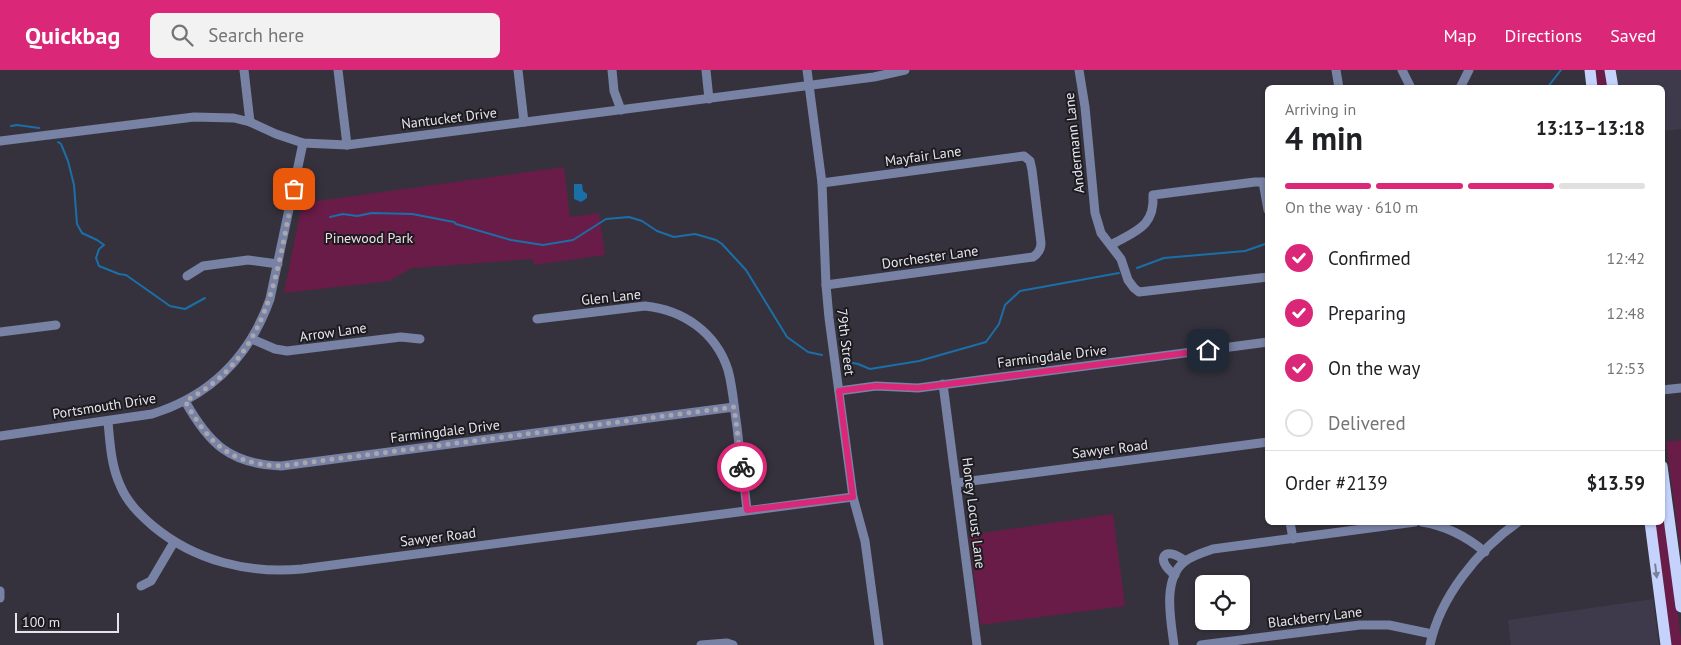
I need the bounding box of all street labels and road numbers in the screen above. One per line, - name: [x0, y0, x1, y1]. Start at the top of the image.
- street label: Andermann Lane: [1060, 92, 1088, 194]
- street label: Nantucket Drive: [400, 103, 498, 133]
- street label: Mayfair Lane: [884, 142, 962, 170]
- street label: Dorchester Lane: [881, 241, 979, 273]
- street label: Glen Lane: [580, 285, 642, 309]
- street label: 79th Street: [833, 308, 859, 377]
- street label: Arrow Lane: [298, 318, 368, 346]
- street label: Farmingdale Drive: [996, 340, 1108, 372]
- street label: Portsmouth Drive: [51, 389, 157, 423]
- street label: Farmingdale Drive: [389, 415, 501, 447]
- street label: Sawyer Road: [1071, 435, 1149, 463]
- street label: Honey Locust Lane: [958, 456, 990, 570]
- street label: Sawyer Road: [399, 523, 477, 551]
- street label: Blackberry Lane: [1267, 602, 1363, 632]

